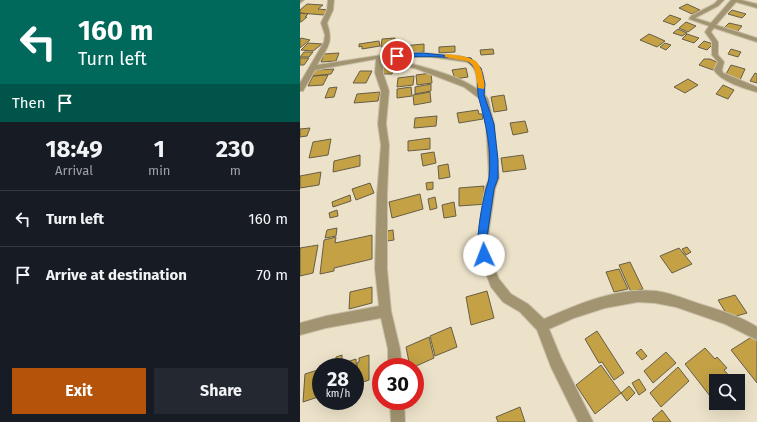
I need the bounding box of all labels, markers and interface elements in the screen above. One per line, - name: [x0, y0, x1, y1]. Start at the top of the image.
- text: 160 m: [78, 14, 153, 47]
- icon: left: [12, 16, 64, 68]
- pin: [380, 39, 414, 73]
- icon: arrive: [386, 45, 408, 67]
- text: Turn left: [78, 48, 147, 70]
- icon: arrive: [54, 92, 76, 114]
- text: Then: [12, 94, 46, 112]
- text: 18:49: [45, 135, 103, 163]
- text: 1: [154, 135, 165, 163]
- text: 230: [216, 135, 255, 163]
- text: Arrival: [55, 163, 93, 178]
- text: min: [148, 163, 170, 178]
- text: m: [230, 163, 241, 178]
- icon: left: [12, 208, 34, 230]
- text: Turn left: [46, 210, 104, 228]
- text: 160 m: [248, 210, 288, 228]
- position arrow: [463, 234, 505, 276]
- icon: arrive: [12, 264, 34, 286]
- text: Arrive at destination: [46, 266, 187, 284]
- text: 70 m: [256, 266, 288, 284]
- speed limit sign: 30: [372, 358, 424, 410]
- text: 28: [327, 367, 349, 391]
- button: Exit: [12, 368, 146, 414]
- button: Share: [154, 368, 288, 414]
- map controls: [709, 374, 745, 410]
- button: search: [709, 374, 745, 410]
- text: km/h: [326, 388, 350, 400]

